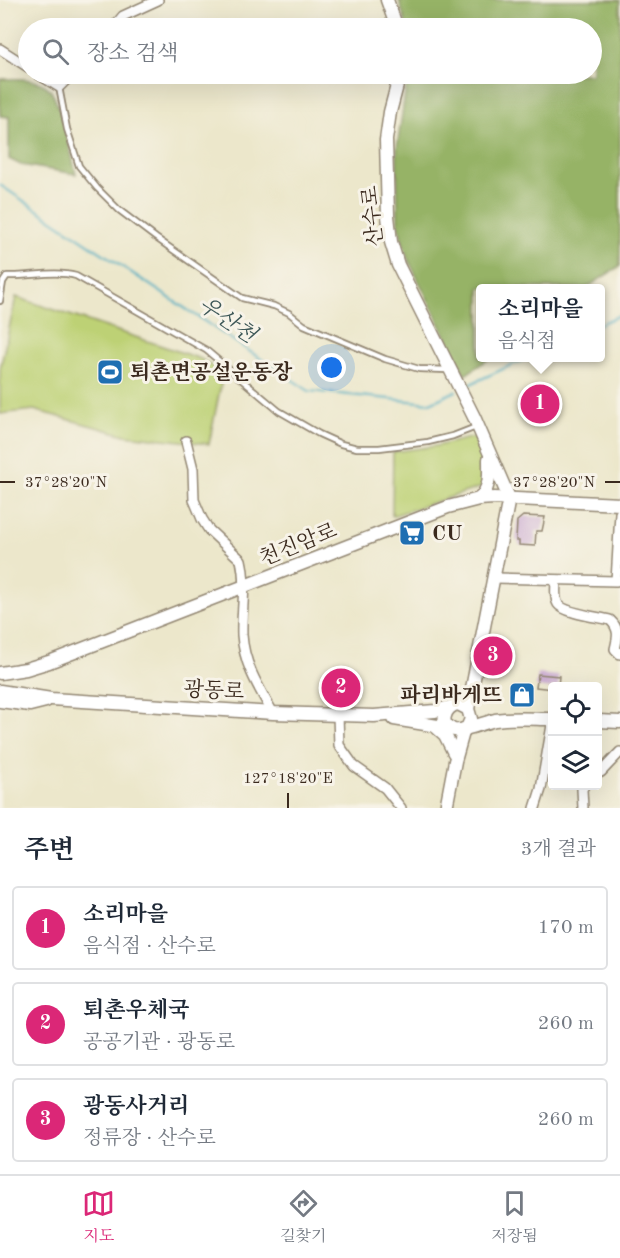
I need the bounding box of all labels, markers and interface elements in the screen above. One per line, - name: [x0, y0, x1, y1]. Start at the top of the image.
- search box: [18, 18, 602, 84]
- icon: search: [39, 35, 72, 68]
- text: 장소 검색: [87, 43, 178, 65]
- street label: 산수로: [358, 184, 387, 247]
- popup: [476, 284, 605, 362]
- water label: 우산천: [194, 292, 262, 349]
- text: 소리마을: [498, 299, 583, 321]
- text: 음식점: [498, 332, 556, 352]
- your location: [317, 353, 346, 382]
- sports icon: 퇴촌면공설운동장: [95, 357, 125, 387]
- place label: 퇴촌면공설운동장: [130, 360, 293, 384]
- pin: 1: [520, 382, 560, 426]
- text: 37°28'20"N: [25, 476, 107, 491]
- text: 37°28'20"N: [513, 476, 595, 491]
- supermarket icon: CU: [397, 518, 427, 548]
- street label: 천진암로: [256, 519, 340, 570]
- place label: CU: [432, 524, 463, 545]
- pin: 3: [474, 634, 512, 678]
- pin: 2: [322, 666, 360, 710]
- street label: 광동로: [183, 677, 245, 704]
- shop icon: 파리바게뜨: [507, 680, 537, 710]
- map controls: [548, 682, 602, 790]
- button: locate: [548, 682, 602, 736]
- place label: 파리바게뜨: [401, 683, 502, 707]
- button: layers: [548, 736, 602, 790]
- text: 127°18'20"E: [243, 772, 333, 787]
- text: 주변: [24, 838, 74, 864]
- text: 3개 결과: [521, 840, 596, 860]
- text: 소리마을: [83, 904, 168, 926]
- text: 1: [40, 918, 51, 938]
- text: 170 m: [538, 918, 594, 938]
- text: 음식점 · 산수로: [83, 937, 216, 957]
- text: 퇴촌우체국: [83, 1000, 189, 1022]
- text: 2: [40, 1014, 51, 1034]
- text: 260 m: [538, 1014, 594, 1034]
- text: 공공기관 · 광동로: [83, 1033, 235, 1053]
- text: 광동사거리: [83, 1096, 189, 1118]
- text: 3: [40, 1110, 51, 1130]
- text: 260 m: [538, 1110, 594, 1130]
- text: 정류장 · 산수로: [83, 1129, 216, 1149]
- tab: 지도: [82, 1187, 115, 1247]
- tab: 길찾기: [280, 1187, 327, 1247]
- tab: 저장됨: [491, 1187, 538, 1247]

